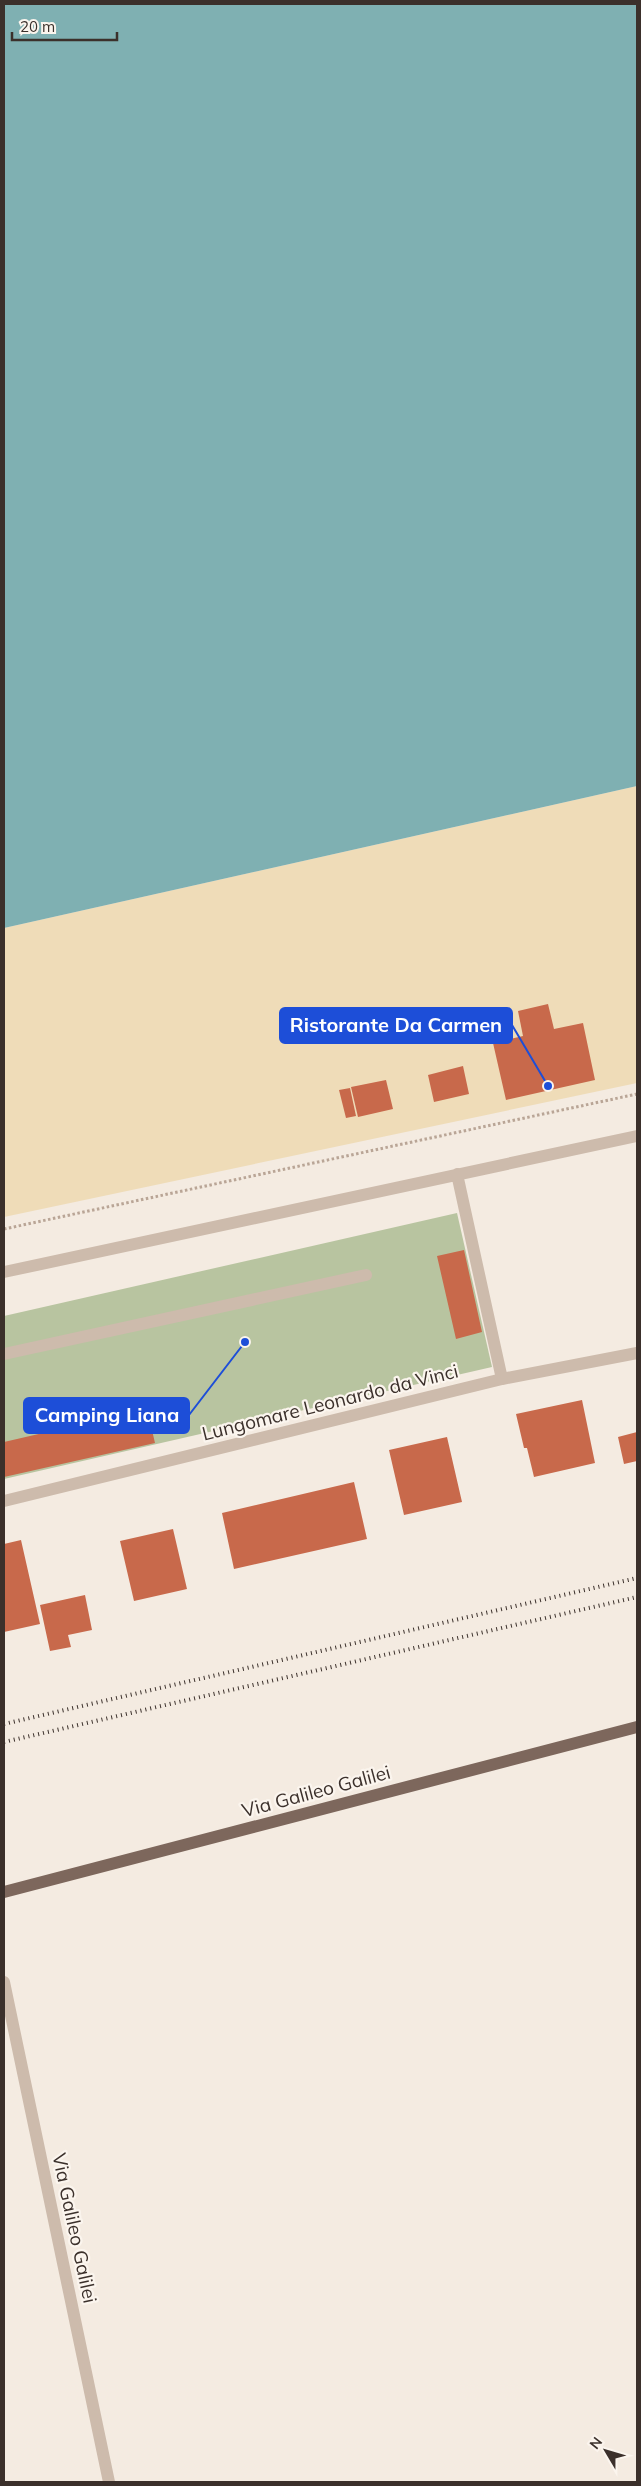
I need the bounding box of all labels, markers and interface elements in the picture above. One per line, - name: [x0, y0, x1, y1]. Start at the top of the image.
- scale bar: [12, 10, 118, 42]
- text: 20 m: [20, 17, 55, 36]
- callout: Ristorante Da Carmen: [280, 1008, 512, 1043]
- text: Ristorante Da Carmen: [290, 1012, 502, 1037]
- street label: Lungomare Leonardo da Vinci: [199, 1359, 461, 1445]
- callout: Camping Liana: [24, 1398, 189, 1433]
- text: Camping Liana: [35, 1402, 179, 1427]
- street label: Via Galileo Galilei: [239, 1760, 393, 1822]
- street label: Via Galileo Galilei: [47, 2151, 103, 2305]
- north arrow: [581, 2426, 631, 2476]
- text: N: [585, 2433, 606, 2453]

